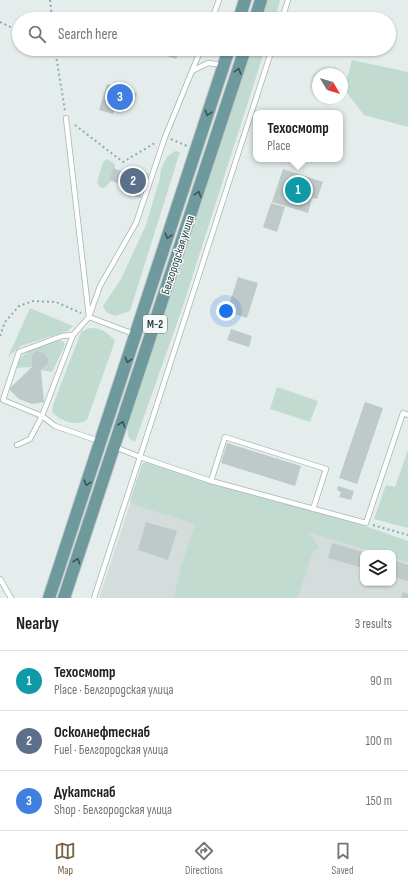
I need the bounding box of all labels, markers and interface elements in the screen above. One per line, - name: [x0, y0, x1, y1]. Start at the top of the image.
- search box: [12, 12, 396, 56]
- icon: search: [26, 23, 48, 45]
- text: Search here: [58, 25, 118, 44]
- one-way arrow: [233, 68, 242, 75]
- north arrow: [312, 68, 348, 104]
- pin: 3: [107, 82, 133, 112]
- one-way arrow: [205, 109, 213, 116]
- popup: [253, 110, 343, 162]
- text: Техосмотр: [267, 119, 329, 138]
- text: Place: [267, 138, 291, 154]
- pin: 2: [120, 166, 146, 196]
- pin: 1: [285, 175, 311, 205]
- one-way arrow: [193, 191, 201, 198]
- street label: Белгородская улица: [158, 213, 198, 297]
- one-way arrow: [164, 233, 173, 240]
- your location: [216, 301, 236, 321]
- road number: М-2: [143, 315, 167, 333]
- one-way arrow: [124, 356, 133, 363]
- one-way arrow: [118, 421, 126, 428]
- one-way arrow: [83, 480, 92, 487]
- map controls: [360, 550, 396, 586]
- button: layers: [360, 550, 396, 586]
- one-way arrow: [72, 558, 80, 565]
- text: Nearby: [16, 614, 59, 634]
- text: 3 results: [355, 616, 392, 632]
- text: Техосмотр: [54, 663, 115, 682]
- text: 1: [26, 673, 32, 689]
- text: 90 m: [370, 673, 392, 689]
- text: Place · Белгородская улица: [54, 682, 173, 698]
- text: Осколнефтеснаб: [54, 723, 150, 742]
- text: 2: [26, 733, 32, 749]
- text: 100 m: [365, 733, 392, 749]
- text: Fuel · Белгородская улица: [54, 742, 168, 758]
- text: Дукатснаб: [54, 783, 116, 802]
- text: 3: [26, 793, 32, 809]
- text: 150 m: [366, 793, 392, 809]
- text: Shop · Белгородская улица: [54, 802, 172, 818]
- tab: Map: [54, 840, 76, 877]
- tab: Directions: [185, 840, 223, 877]
- tab: Saved: [332, 840, 354, 877]

